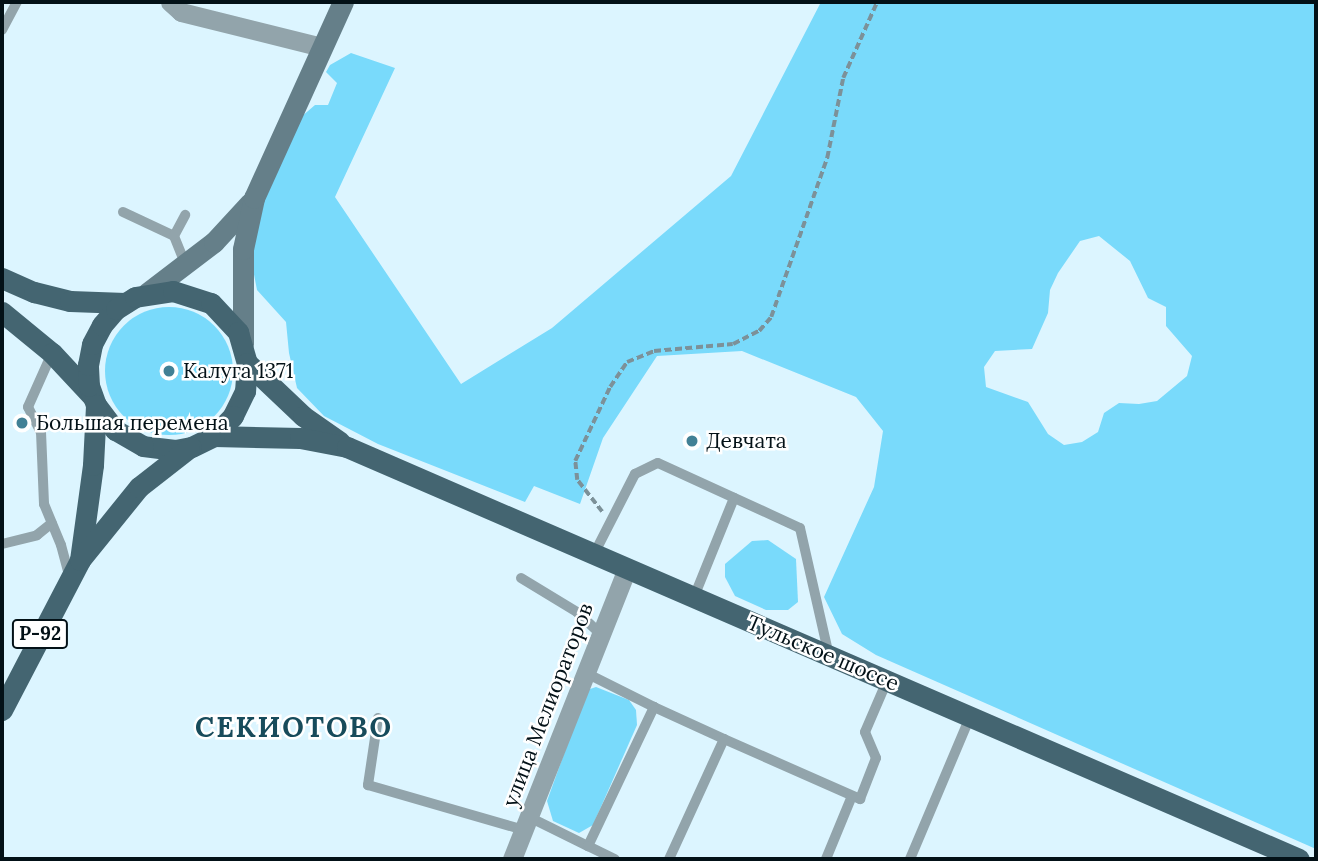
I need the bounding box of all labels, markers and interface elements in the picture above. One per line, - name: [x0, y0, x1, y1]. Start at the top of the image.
- place label: Калуга 1371: [183, 358, 293, 384]
- marker: Калуга 1371: [161, 363, 177, 379]
- place label: Большая перемена: [36, 410, 229, 436]
- marker: Большая перемена: [14, 415, 30, 431]
- place label: Девчата: [706, 428, 787, 454]
- marker: Девчата: [684, 433, 700, 449]
- street label: улица Мелиораторов: [497, 600, 599, 810]
- street label: Тульское шоссе: [743, 610, 903, 696]
- road number: Р-92: [10, 618, 70, 650]
- district label: СЕКИОТОВО: [196, 710, 392, 744]

